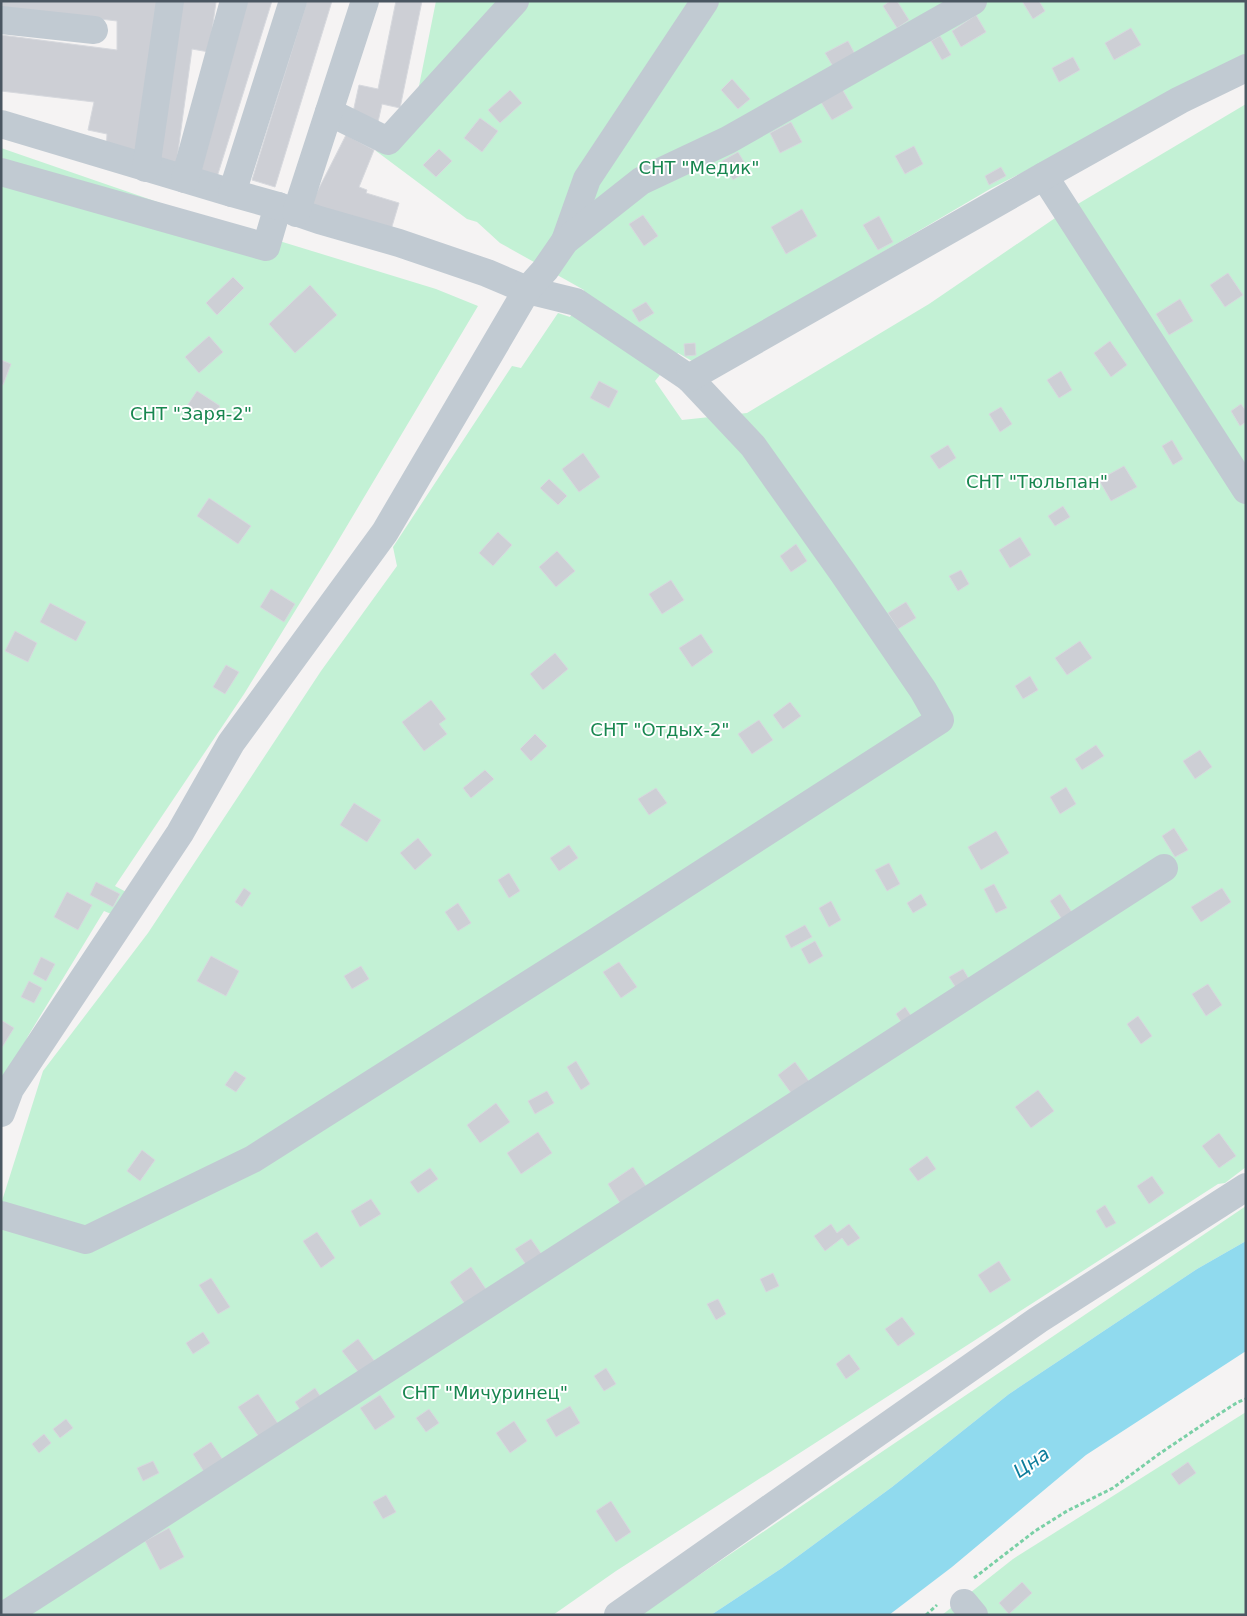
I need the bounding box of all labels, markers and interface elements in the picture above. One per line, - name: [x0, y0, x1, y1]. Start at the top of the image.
- park label: СНТ "Медик": [639, 157, 760, 178]
- park label: СНТ "Заря-2": [130, 403, 252, 424]
- park label: СНТ "Тюльпан": [966, 471, 1108, 492]
- park label: СНТ "Отдых-2": [590, 719, 730, 740]
- park label: СНТ "Мичуринец": [402, 1382, 568, 1403]
- water label: Цна: [1009, 1442, 1053, 1482]

